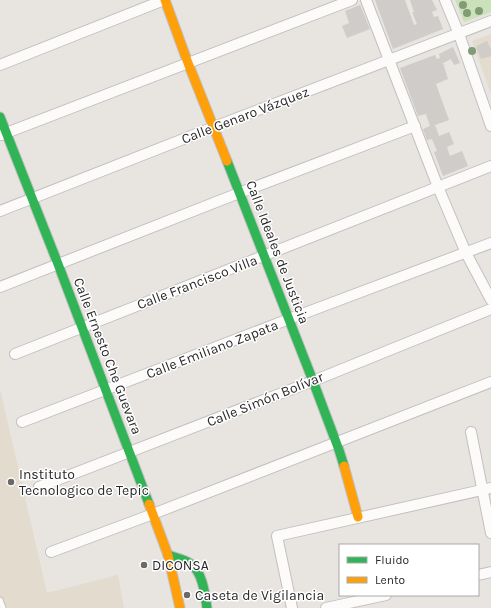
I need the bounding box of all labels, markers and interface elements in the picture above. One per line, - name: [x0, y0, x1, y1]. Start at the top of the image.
- street label: Calle Genaro Vázquez: [179, 83, 311, 148]
- street label: Calle Ideales de Justicia: [242, 178, 313, 326]
- street label: Calle Francisco Villa: [135, 252, 260, 313]
- street label: Calle Ernesto Che Guevara: [70, 275, 145, 437]
- street label: Calle Emiliano Zapata: [144, 316, 281, 382]
- street label: Calle Simón Bolívar: [204, 368, 327, 431]
- place label: Instituto Tecnologico de Tepic: [19, 466, 149, 499]
- marker: Instituto Tecnologico de Tepic: [6, 477, 16, 487]
- legend: [339, 544, 479, 596]
- text: Fluido: [375, 553, 409, 567]
- place label: DICONSA: [152, 557, 209, 574]
- marker: DICONSA: [139, 560, 149, 570]
- text: Lento: [375, 573, 405, 587]
- place label: Caseta de Vigilancia: [195, 587, 324, 604]
- marker: Caseta de Vigilancia: [182, 590, 192, 600]

